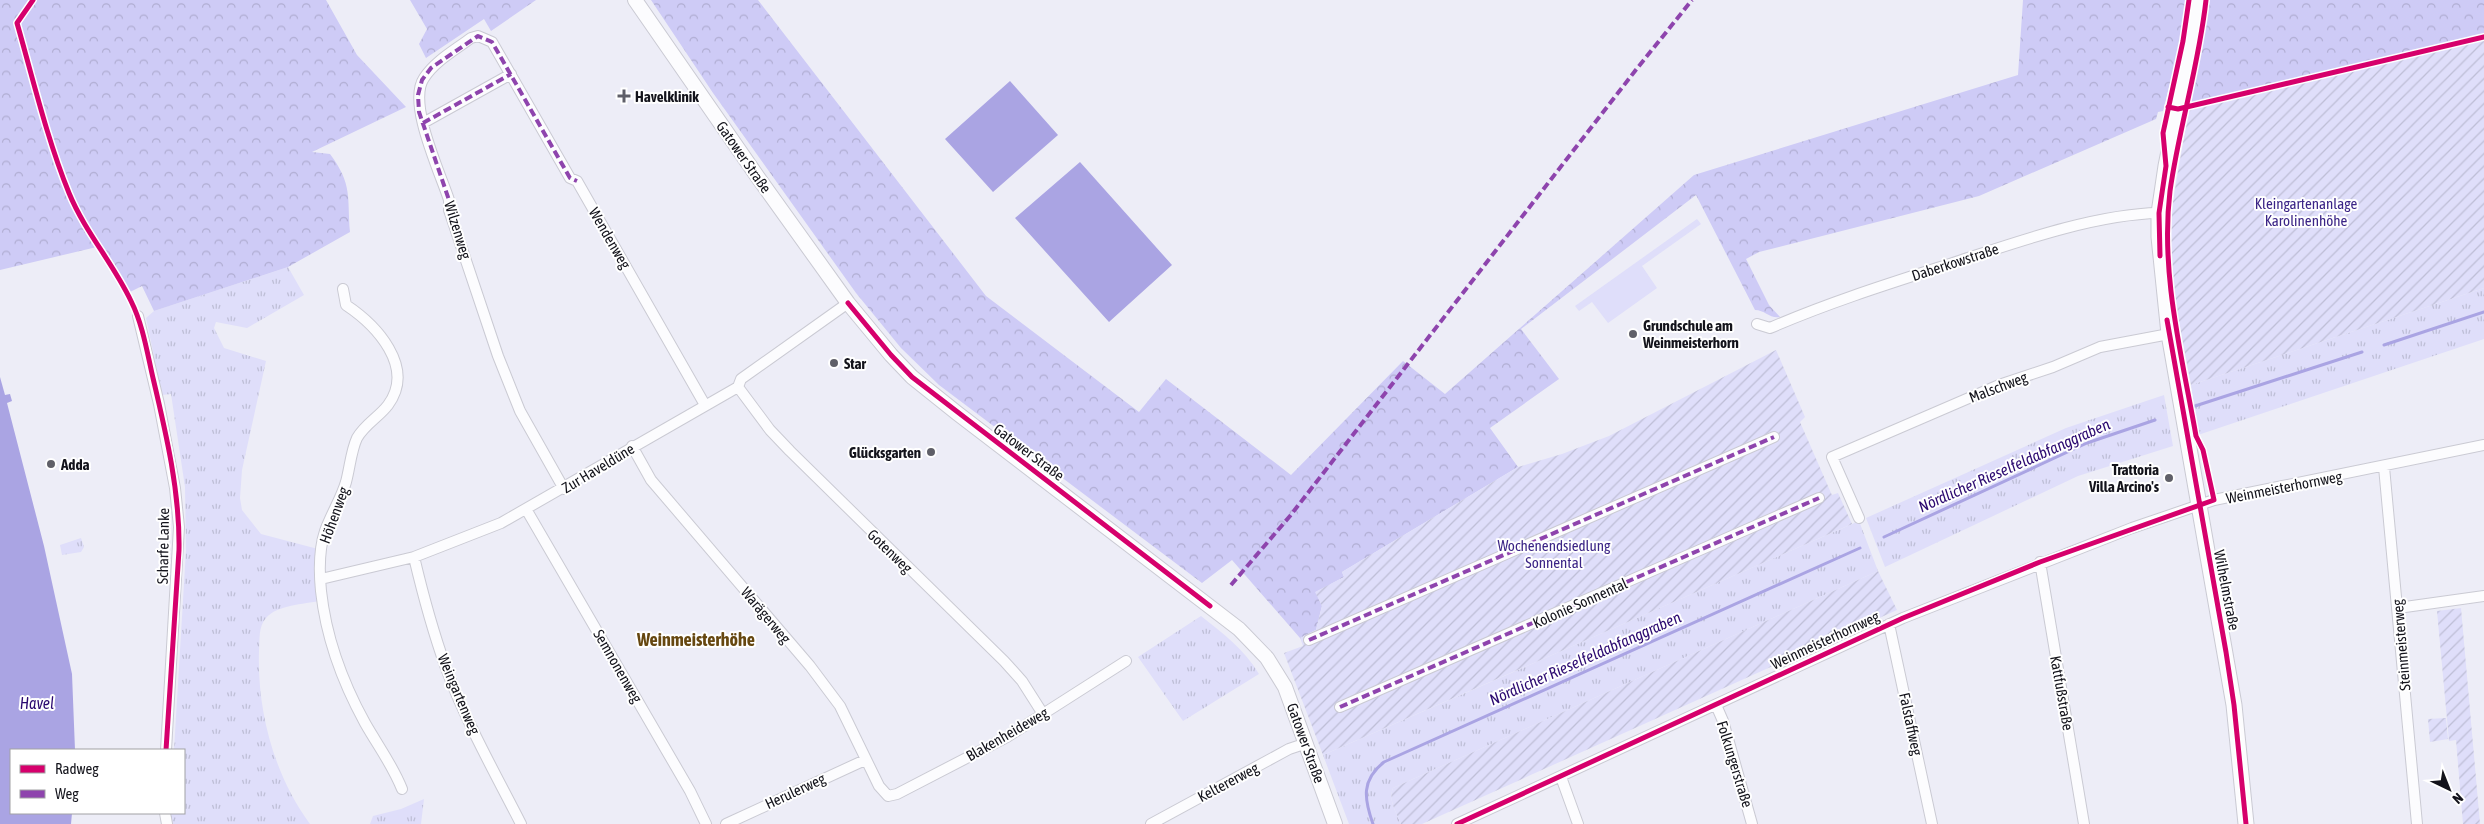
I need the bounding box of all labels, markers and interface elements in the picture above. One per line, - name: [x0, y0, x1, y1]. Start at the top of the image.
- place label: Havelklinik: [635, 88, 699, 105]
- marker: Havelklinik: [617, 89, 631, 103]
- street label: Gatower Straße: [713, 118, 775, 196]
- park label: Kleingartenanlage Karolinenhöhe: [2255, 195, 2357, 229]
- street label: Wilzenweg: [441, 199, 475, 262]
- street label: Wendenweg: [586, 204, 635, 272]
- street label: Daberkowstraße: [1909, 240, 2001, 284]
- place label: Grundschule am Weinmeisterhorn: [1642, 317, 1739, 351]
- marker: Grundschule am Weinmeisterhorn: [1627, 328, 1639, 340]
- place label: Star: [844, 355, 867, 372]
- marker: Star: [828, 357, 840, 369]
- street label: Malschweg: [1966, 368, 2030, 406]
- water label: Nördlicher Rieselfeldabfanggraben: [1916, 414, 2113, 516]
- street label: Gatower Straße: [990, 420, 1068, 484]
- street label: Zur Haveldüne: [559, 440, 637, 496]
- place label: Glücksgarten: [849, 444, 921, 461]
- marker: Glücksgarten: [925, 446, 937, 458]
- place label: Adda: [60, 456, 90, 473]
- marker: Adda: [45, 458, 57, 470]
- place label: Trattoria Villa Arcino's: [2088, 461, 2160, 495]
- street label: Weinmeisterhornweg: [2225, 467, 2344, 507]
- marker: Trattoria Villa Arcino's: [2163, 472, 2175, 484]
- street label: Höhenweg: [316, 484, 352, 546]
- street label: Scharfe Lanke: [154, 507, 172, 584]
- street label: Gotenweg: [864, 526, 916, 577]
- park label: Wochenendsiedlung Sonnental: [1497, 537, 1611, 571]
- street label: Wilhelmstraße: [2211, 548, 2243, 632]
- street label: Kolonie Sonnental: [1530, 575, 1630, 631]
- street label: Warägerweg: [738, 584, 795, 647]
- street label: Steinmeisterweg: [2388, 598, 2413, 691]
- water label: Nördlicher Rieselfeldabfanggraben: [1487, 607, 1684, 709]
- street label: Weinmeisterhornweg: [1768, 607, 1882, 673]
- street label: Semnonenweg: [590, 626, 646, 706]
- district label: Weinmeisterhöhe: [636, 629, 755, 650]
- street label: Weingartenweg: [434, 651, 484, 737]
- street label: Kattfußstraße: [2047, 654, 2077, 732]
- street label: Falstaffweg: [1896, 691, 1926, 757]
- water label: Havel: [20, 694, 54, 712]
- street label: Gatower Straße: [1284, 701, 1328, 785]
- street label: Blakenheideweg: [963, 703, 1051, 764]
- street label: Folkungerstraße: [1714, 719, 1756, 810]
- legend: [10, 749, 185, 814]
- street label: Keltererweg: [1195, 759, 1262, 805]
- text: Radweg: [55, 760, 99, 777]
- north arrow: [2424, 764, 2474, 814]
- street label: Herulerweg: [762, 769, 828, 812]
- text: Weg: [55, 785, 79, 802]
- text: N: [2449, 790, 2466, 807]

